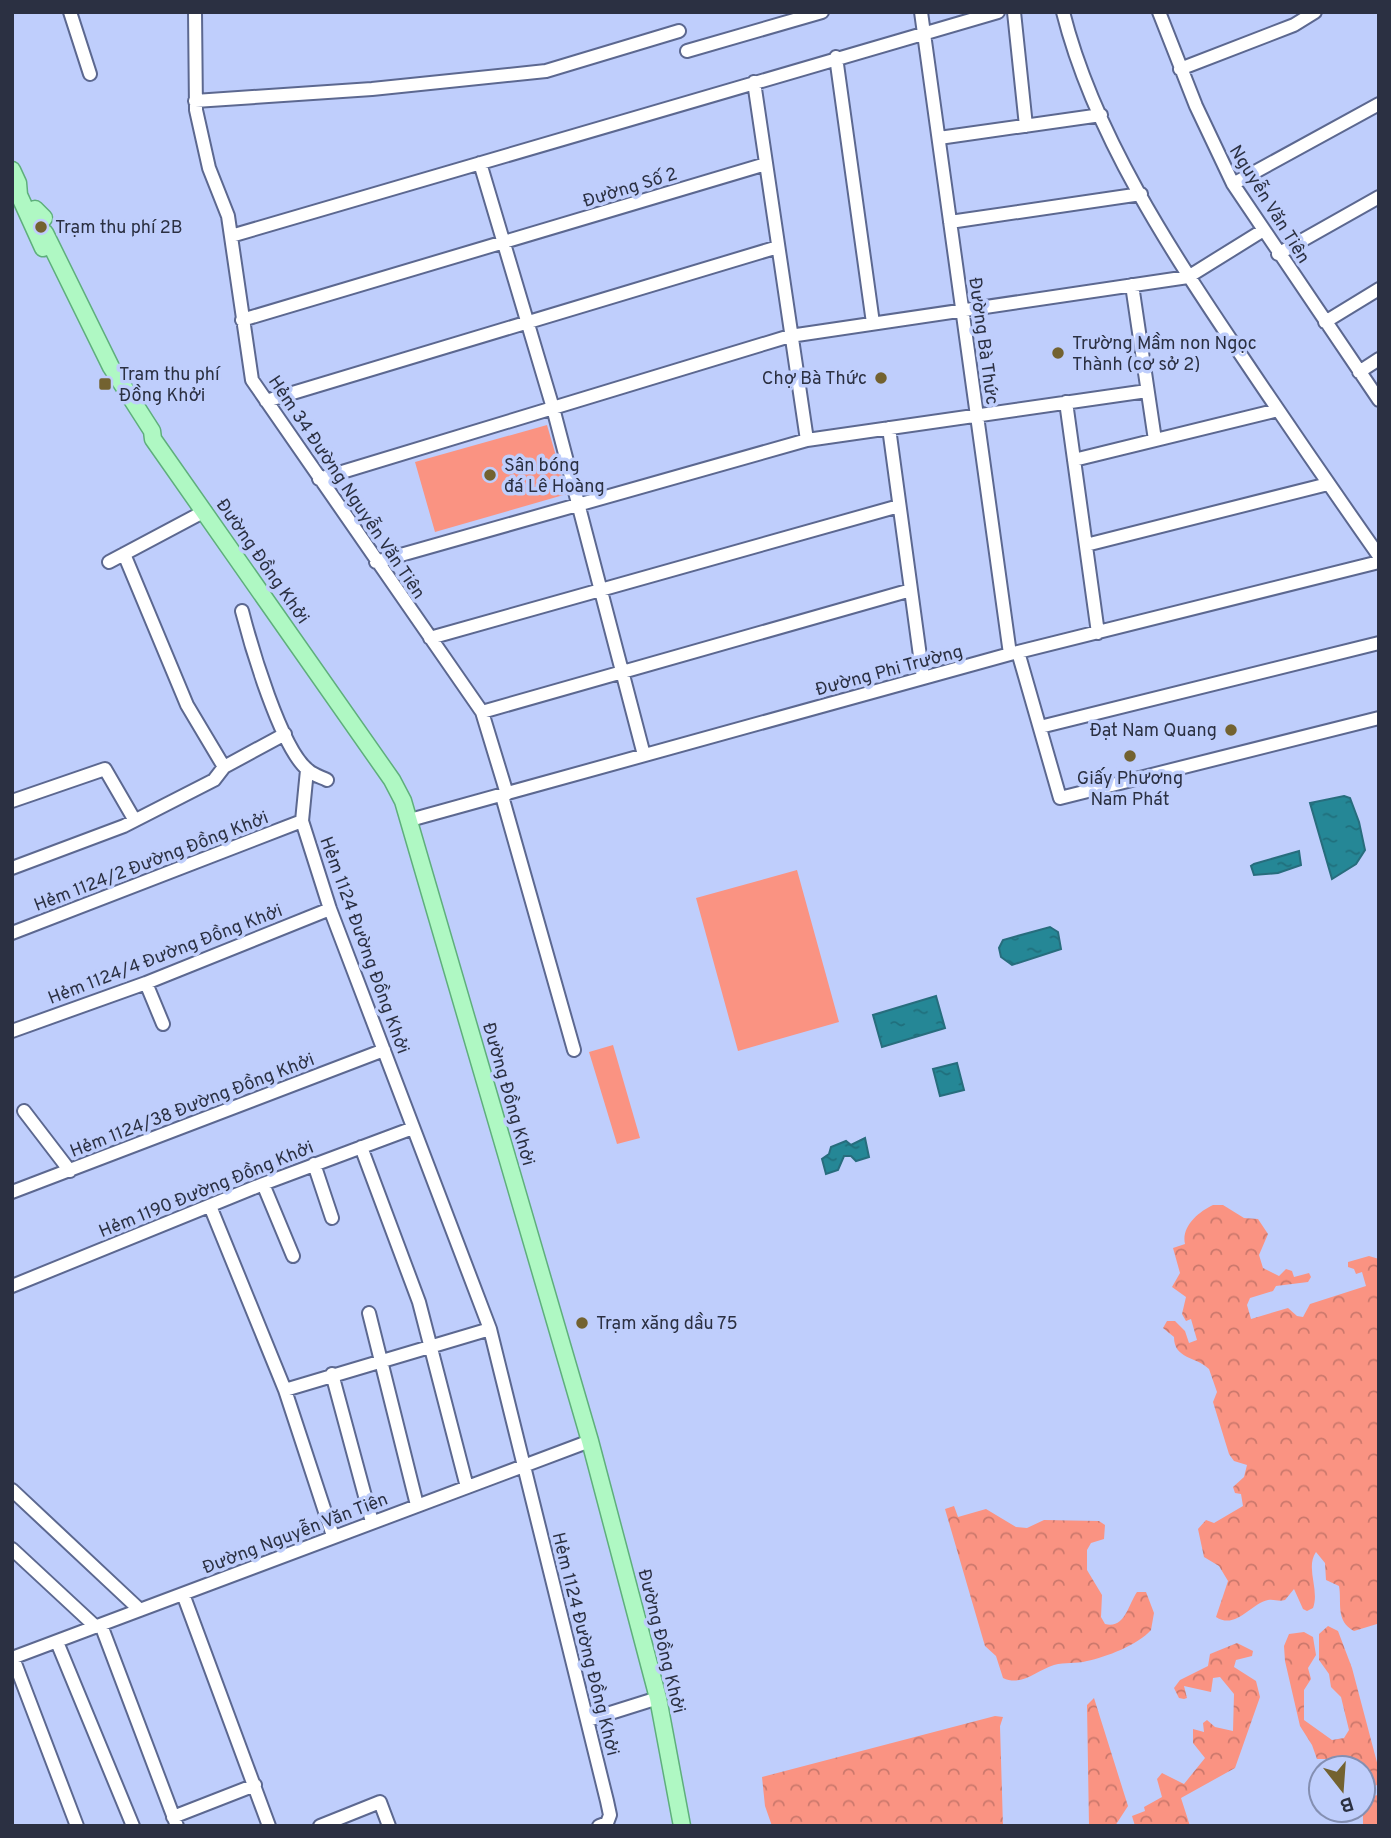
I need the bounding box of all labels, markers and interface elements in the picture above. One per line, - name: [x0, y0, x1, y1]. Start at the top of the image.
- street label: Nguyễn Văn Tiên: [1223, 140, 1316, 268]
- street label: Đường Số 2: [580, 162, 680, 214]
- place label: Trạm thu phí 2B: [55, 217, 183, 240]
- marker: Trạm thu phí 2B: [33, 219, 49, 235]
- street label: Đường Bà Thức: [962, 276, 1003, 406]
- place label: Trường Mầm non Ngọc Thành (cơ sở 2): [1072, 332, 1257, 377]
- marker: Trường Mầm non Ngọc Thành (cơ sở 2): [1050, 345, 1066, 361]
- place label: Trạm thu phí Đồng Khởi: [119, 364, 221, 408]
- place label: Chợ Bà Thức: [762, 368, 867, 391]
- street label: Hẻm 34 Đường Nguyễn Văn Tiên: [262, 370, 431, 604]
- marker: Chợ Bà Thức: [873, 370, 889, 386]
- marker: Trạm thu phí Đồng Khởi: [97, 376, 113, 392]
- place label: Sân bóng đá Lê Hoàng: [504, 455, 605, 499]
- marker: Sân bóng đá Lê Hoàng: [482, 467, 498, 483]
- street label: Đường Đồng Khởi: [210, 494, 314, 629]
- street label: Đường Phi Trường: [813, 641, 966, 702]
- place label: Đạt Nam Quang: [1090, 720, 1217, 743]
- marker: Đạt Nam Quang: [1223, 722, 1239, 738]
- marker: Giấy Phương Nam Phát: [1122, 748, 1138, 764]
- place label: Giấy Phương Nam Phát: [1077, 767, 1183, 812]
- street label: Hẻm 1124/2 Đường Đồng Khởi: [31, 806, 272, 918]
- street label: Hẻm 1124 Đường Đồng Khởi: [314, 833, 415, 1057]
- street label: Hẻm 1124/4 Đường Đồng Khởi: [45, 899, 286, 1011]
- street label: Đường Đồng Khởi: [476, 1020, 540, 1169]
- street label: Hẻm 1124/38 Đường Đồng Khởi: [67, 1048, 318, 1164]
- street label: Hẻm 1190 Đường Đồng Khởi: [95, 1136, 317, 1244]
- place label: Trạm xăng dầu 75: [596, 1312, 738, 1336]
- marker: Trạm xăng dầu 75: [574, 1315, 590, 1331]
- street label: Đường Nguyễn Văn Tiên: [199, 1487, 391, 1580]
- street label: Hẻm 1124 Đường Đồng Khởi: [546, 1530, 624, 1759]
- street label: Đường Đồng Khởi: [631, 1567, 691, 1716]
- north arrow: [1307, 1754, 1377, 1824]
- text: B: [1337, 1790, 1356, 1817]

